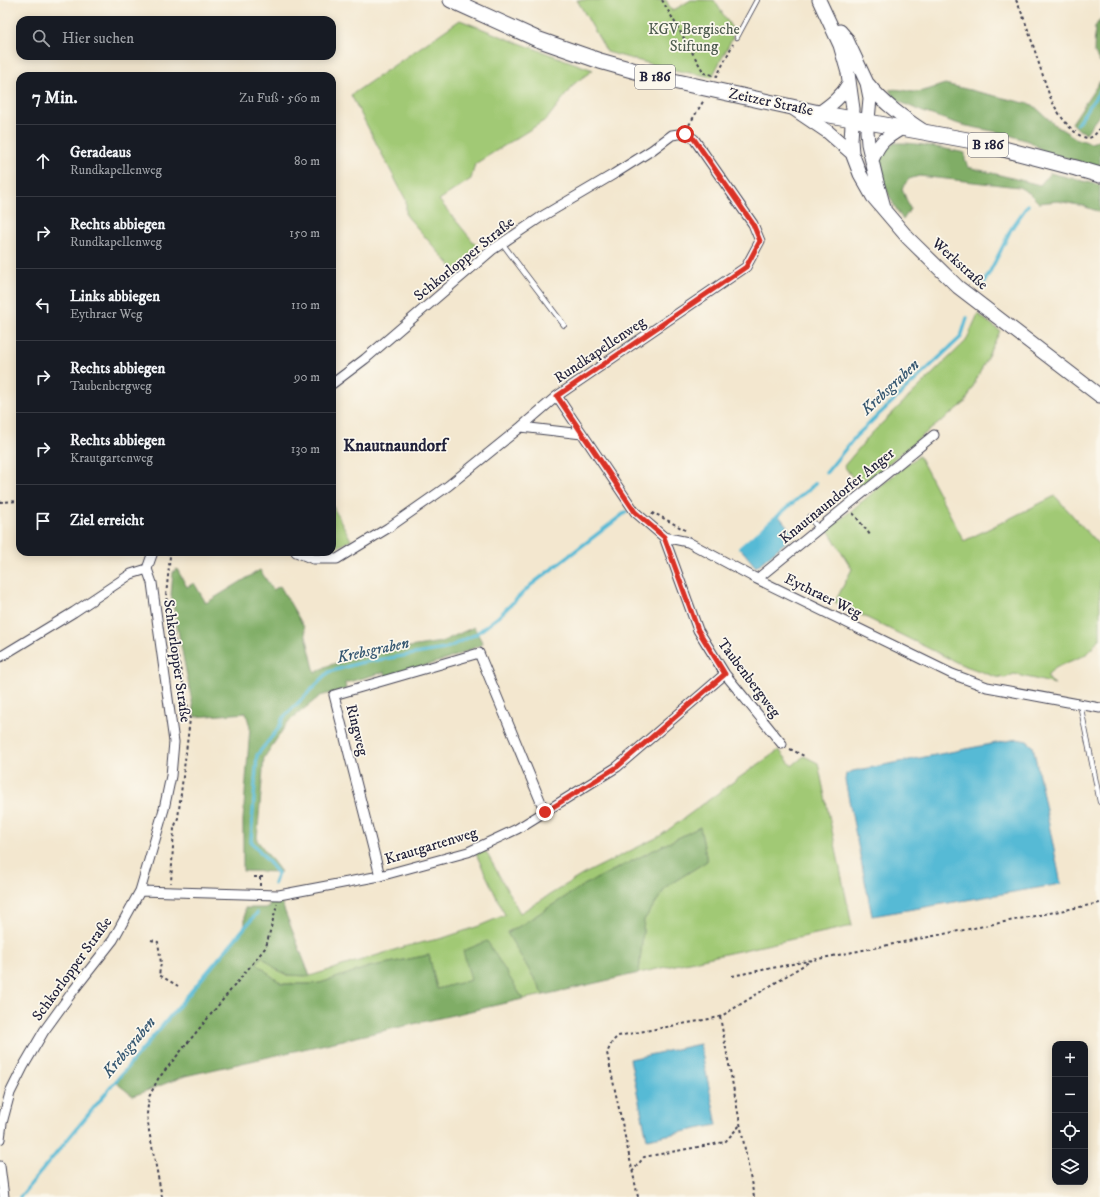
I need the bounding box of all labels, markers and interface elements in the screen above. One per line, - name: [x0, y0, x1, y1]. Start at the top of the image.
- search box: [16, 16, 336, 60]
- park label: KGV Bergische Stiftung: [648, 20, 740, 56]
- icon: search: [30, 27, 52, 49]
- text: Hier suchen: [62, 29, 134, 48]
- road number: B 186: [635, 65, 675, 89]
- street label: Zeitzer Straße: [727, 84, 815, 120]
- text: 7 Min.: [32, 87, 77, 109]
- text: Zu Fuß · 560 m: [239, 90, 320, 106]
- route start: [676, 125, 694, 143]
- road number: B 186: [968, 133, 1008, 157]
- text: Geradeaus: [70, 143, 131, 162]
- icon: ahead: [32, 150, 54, 172]
- text: 80 m: [294, 153, 320, 169]
- text: Rundkapellenweg: [70, 162, 162, 178]
- street label: Schkorlopper Straße: [410, 213, 518, 305]
- text: Rechts abbiegen: [70, 215, 165, 234]
- icon: right: [32, 222, 54, 244]
- text: 150 m: [289, 225, 320, 241]
- street label: Werkstraße: [927, 233, 992, 294]
- text: Rundkapellenweg: [70, 234, 162, 250]
- text: Links abbiegen: [70, 287, 160, 306]
- icon: left: [32, 294, 54, 316]
- text: 110 m: [291, 297, 320, 313]
- text: Eythraer Weg: [70, 306, 142, 322]
- street label: Rundkapellenweg: [551, 312, 650, 388]
- water label: Krebsgraben: [856, 355, 924, 420]
- text: Rechts abbiegen: [70, 359, 165, 378]
- icon: right: [32, 366, 54, 388]
- text: 90 m: [294, 369, 320, 385]
- text: Taubenbergweg: [70, 378, 152, 394]
- text: Rechts abbiegen: [70, 431, 165, 450]
- district label: Knautnaundorf: [343, 435, 450, 457]
- icon: right: [32, 438, 54, 460]
- text: 130 m: [291, 441, 320, 457]
- street label: Knautnaundorfer Anger: [776, 443, 899, 548]
- text: Krautgartenweg: [70, 450, 153, 466]
- icon: arrive: [32, 510, 54, 532]
- text: Ziel erreicht: [70, 511, 144, 530]
- street label: Eythraer Weg: [781, 569, 865, 623]
- street label: Schkorlopper Straße: [159, 598, 195, 724]
- water label: Krebsgraben: [334, 633, 411, 668]
- street label: Taubenbergweg: [713, 635, 785, 722]
- street label: Ringweg: [341, 702, 373, 758]
- route end: [536, 803, 554, 821]
- street label: Krautgartenweg: [382, 823, 480, 869]
- street label: Schkorlopper Straße: [28, 913, 116, 1025]
- water label: Krebsgraben: [97, 1013, 160, 1082]
- map controls: [1052, 1041, 1088, 1185]
- button: +: [1052, 1041, 1088, 1077]
- button: −: [1052, 1077, 1088, 1113]
- button: locate: [1052, 1113, 1088, 1149]
- button: layers: [1052, 1149, 1088, 1185]

